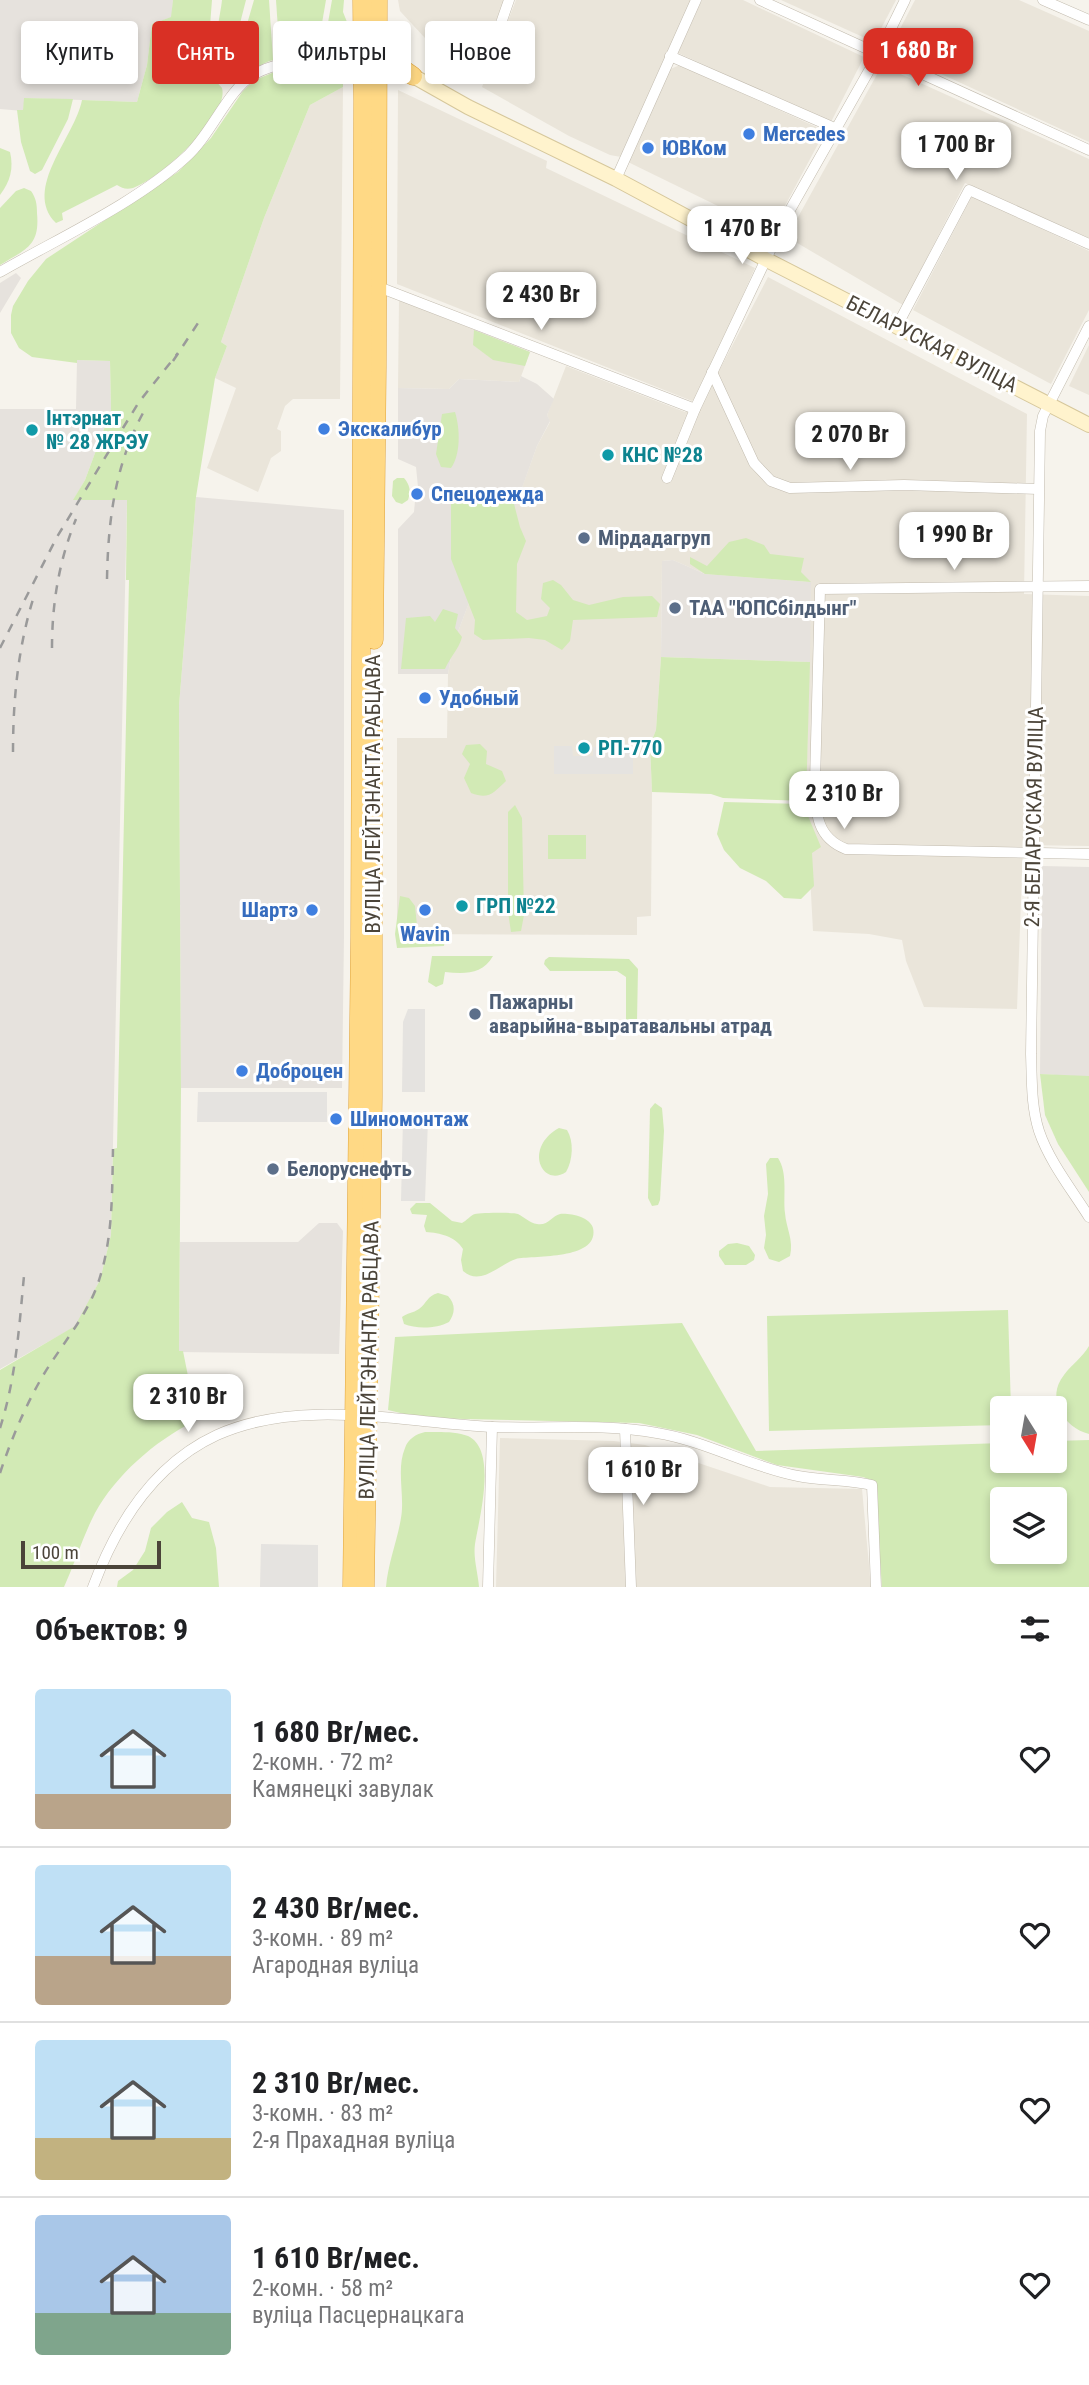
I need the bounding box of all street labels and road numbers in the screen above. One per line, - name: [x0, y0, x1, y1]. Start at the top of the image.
- street label: БЕЛАРУСКАЯ ВУЛІЦА: [842, 290, 1022, 398]
- street label: ВУЛІЦА ЛЕЙТЭНАНТА РАБЦАВА: [361, 655, 385, 934]
- street label: 2-Я БЕЛАРУСКАЯ ВУЛІЦА: [1020, 706, 1048, 928]
- street label: ВУЛІЦА ЛЕЙТЭНАНТА РАБЦАВА: [355, 1220, 383, 1500]

